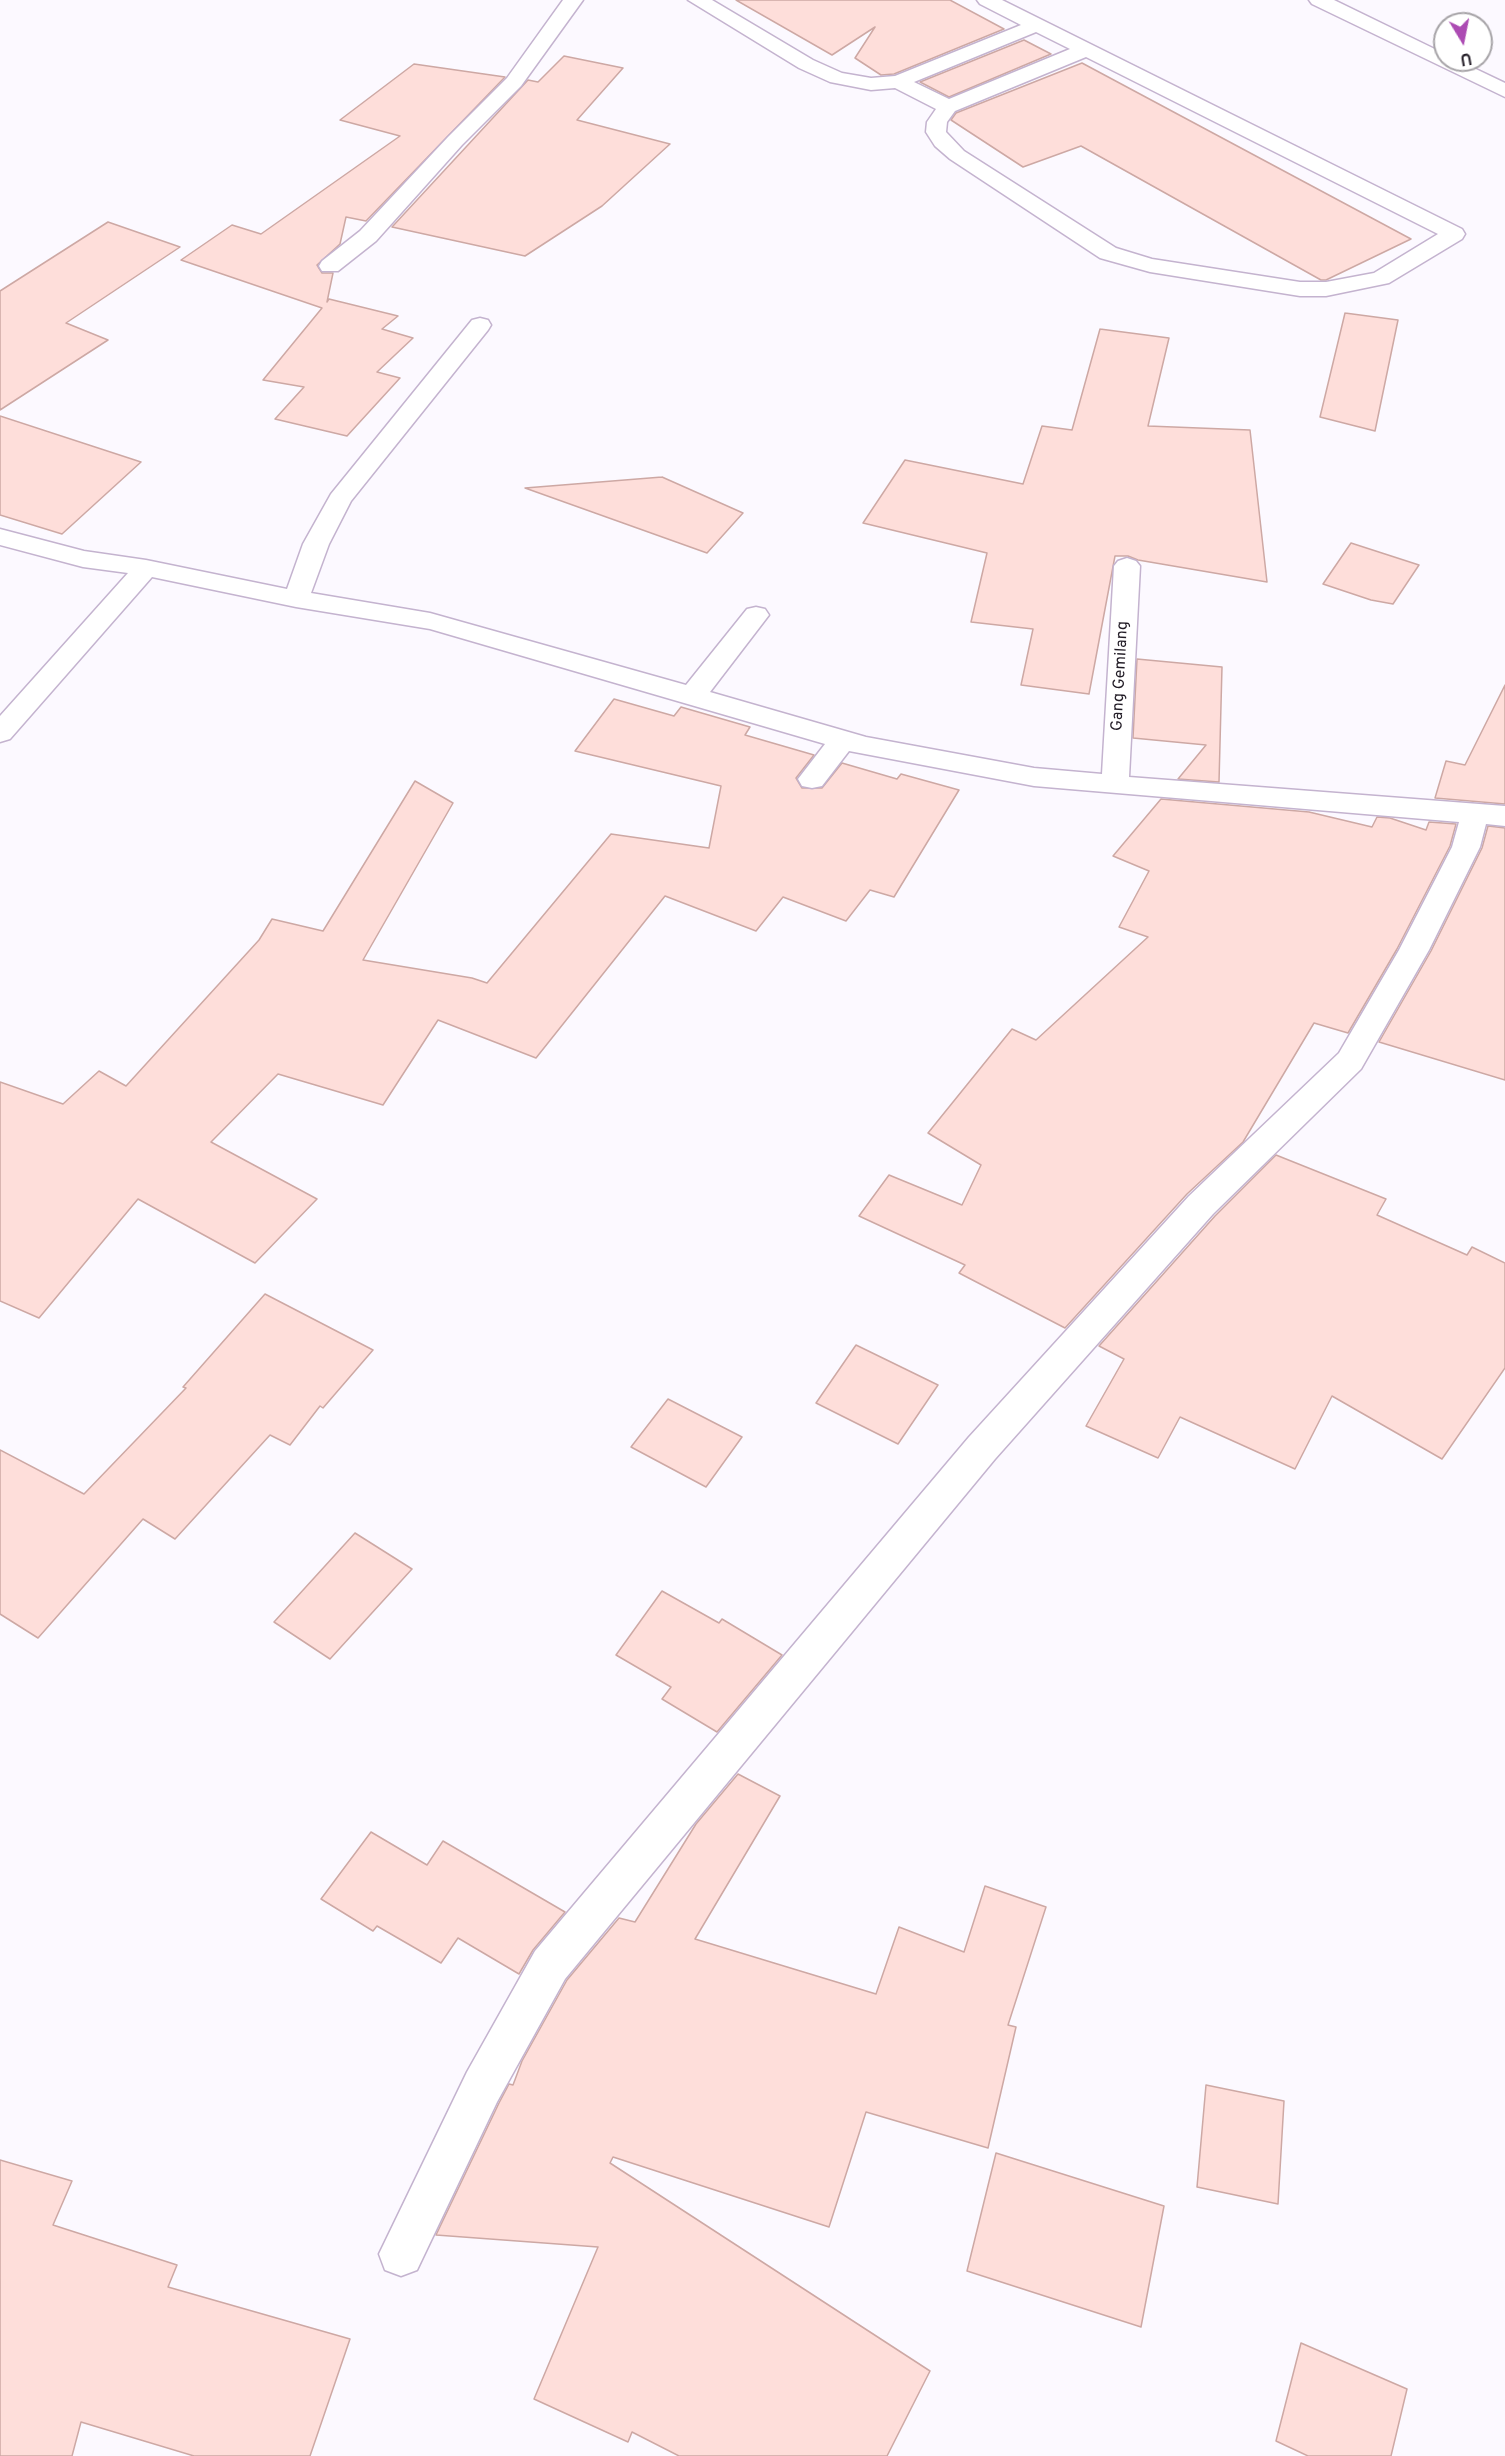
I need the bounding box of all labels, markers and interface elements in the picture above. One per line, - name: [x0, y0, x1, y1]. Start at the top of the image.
- north arrow: [1433, 12, 1493, 72]
- text: U: [1458, 47, 1473, 69]
- street label: Gang Gemilang: [1109, 621, 1133, 731]

